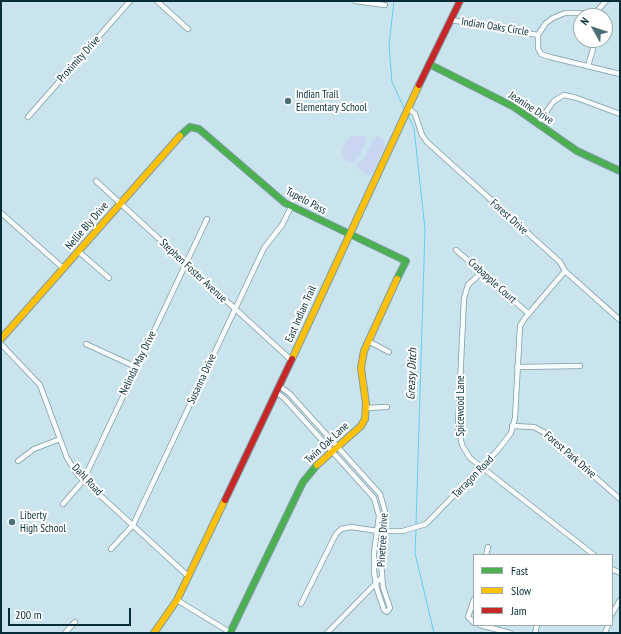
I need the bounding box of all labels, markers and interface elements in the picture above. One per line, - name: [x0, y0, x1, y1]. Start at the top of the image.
- north arrow: [573, 8, 613, 48]
- text: N: [577, 14, 592, 28]
- street label: Indian Oaks Circle: [460, 15, 530, 39]
- street label: Proximity Drive: [55, 33, 103, 85]
- place label: Indian Trail Elementary School: [296, 88, 367, 114]
- street label: Jeanine Drive: [506, 89, 556, 127]
- marker: Indian Trail Elementary School: [283, 96, 293, 106]
- street label: Tupelo Pass: [283, 185, 329, 217]
- street label: Forest Drive: [488, 197, 530, 237]
- street label: Nellie Bly Drive: [63, 199, 111, 253]
- street label: Stephen Foster Avenue: [157, 236, 229, 306]
- street label: Crabapple Court: [465, 256, 519, 306]
- street label: East Indian Trail: [283, 284, 319, 344]
- street label: Nelinda May Drive: [117, 329, 159, 397]
- water label: Greasy Ditch: [404, 348, 420, 400]
- street label: Susanna Drive: [185, 352, 219, 406]
- street label: Spicewood Lane: [454, 375, 468, 437]
- street label: Twin Oak Lane: [302, 419, 352, 467]
- street label: Forest Park Drive: [541, 429, 599, 481]
- street label: Tarragon Road: [449, 453, 497, 501]
- street label: Dahl Road: [69, 461, 105, 499]
- place label: Liberty High School: [20, 509, 66, 535]
- street label: Pinetree Drive: [375, 513, 391, 567]
- marker: Liberty High School: [7, 517, 17, 527]
- legend: [473, 554, 613, 626]
- text: Fast: [511, 563, 528, 578]
- text: Slow: [511, 583, 531, 598]
- scale bar: [10, 600, 133, 626]
- text: Jam: [511, 603, 527, 618]
- text: 200 m: [15, 607, 42, 622]

